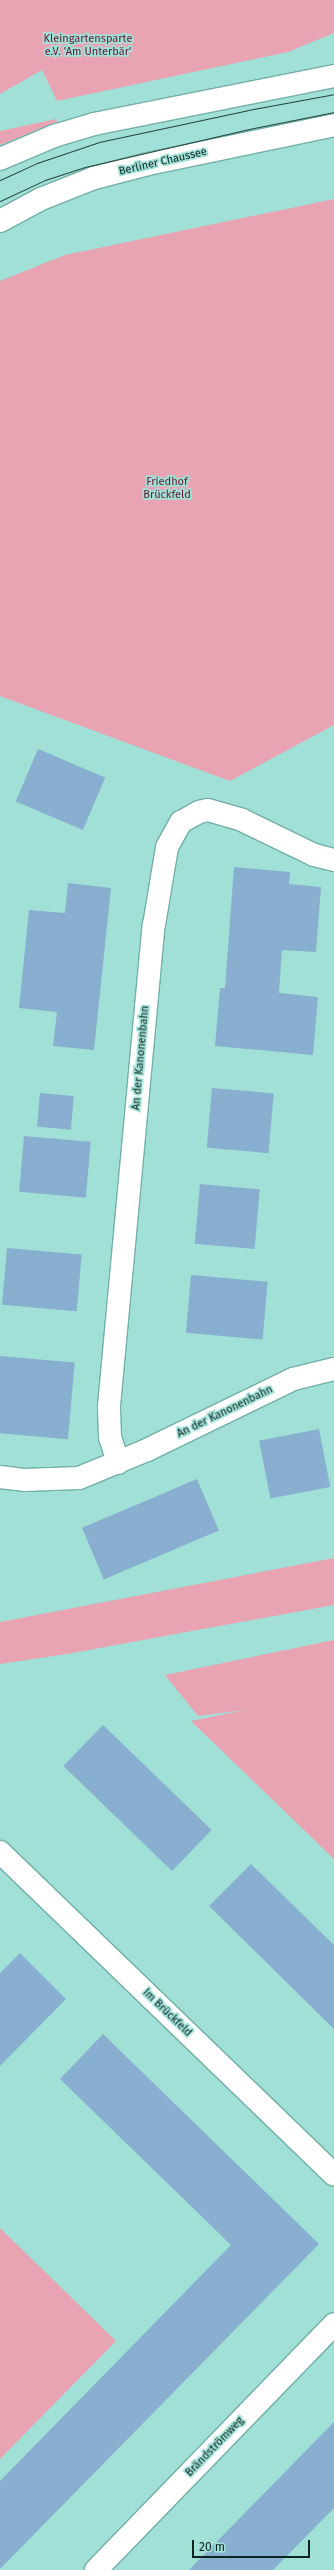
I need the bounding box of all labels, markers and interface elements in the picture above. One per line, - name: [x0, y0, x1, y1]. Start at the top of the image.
- park label: Kleingartensparte e.V. 'Am Unterbär': [44, 33, 132, 59]
- street label: Berliner Chaussee: [118, 145, 208, 179]
- park label: Friedhof Brückfeld: [143, 476, 191, 502]
- street label: An der Kanonenbahn: [130, 1005, 152, 1111]
- street label: An der Kanonenbahn: [175, 1383, 275, 1441]
- street label: Im Brückfeld: [140, 1986, 194, 2040]
- street label: Brändströmweg: [183, 2414, 247, 2480]
- scale bar: [194, 2532, 312, 2558]
- text: 20 m: [199, 2540, 225, 2554]

